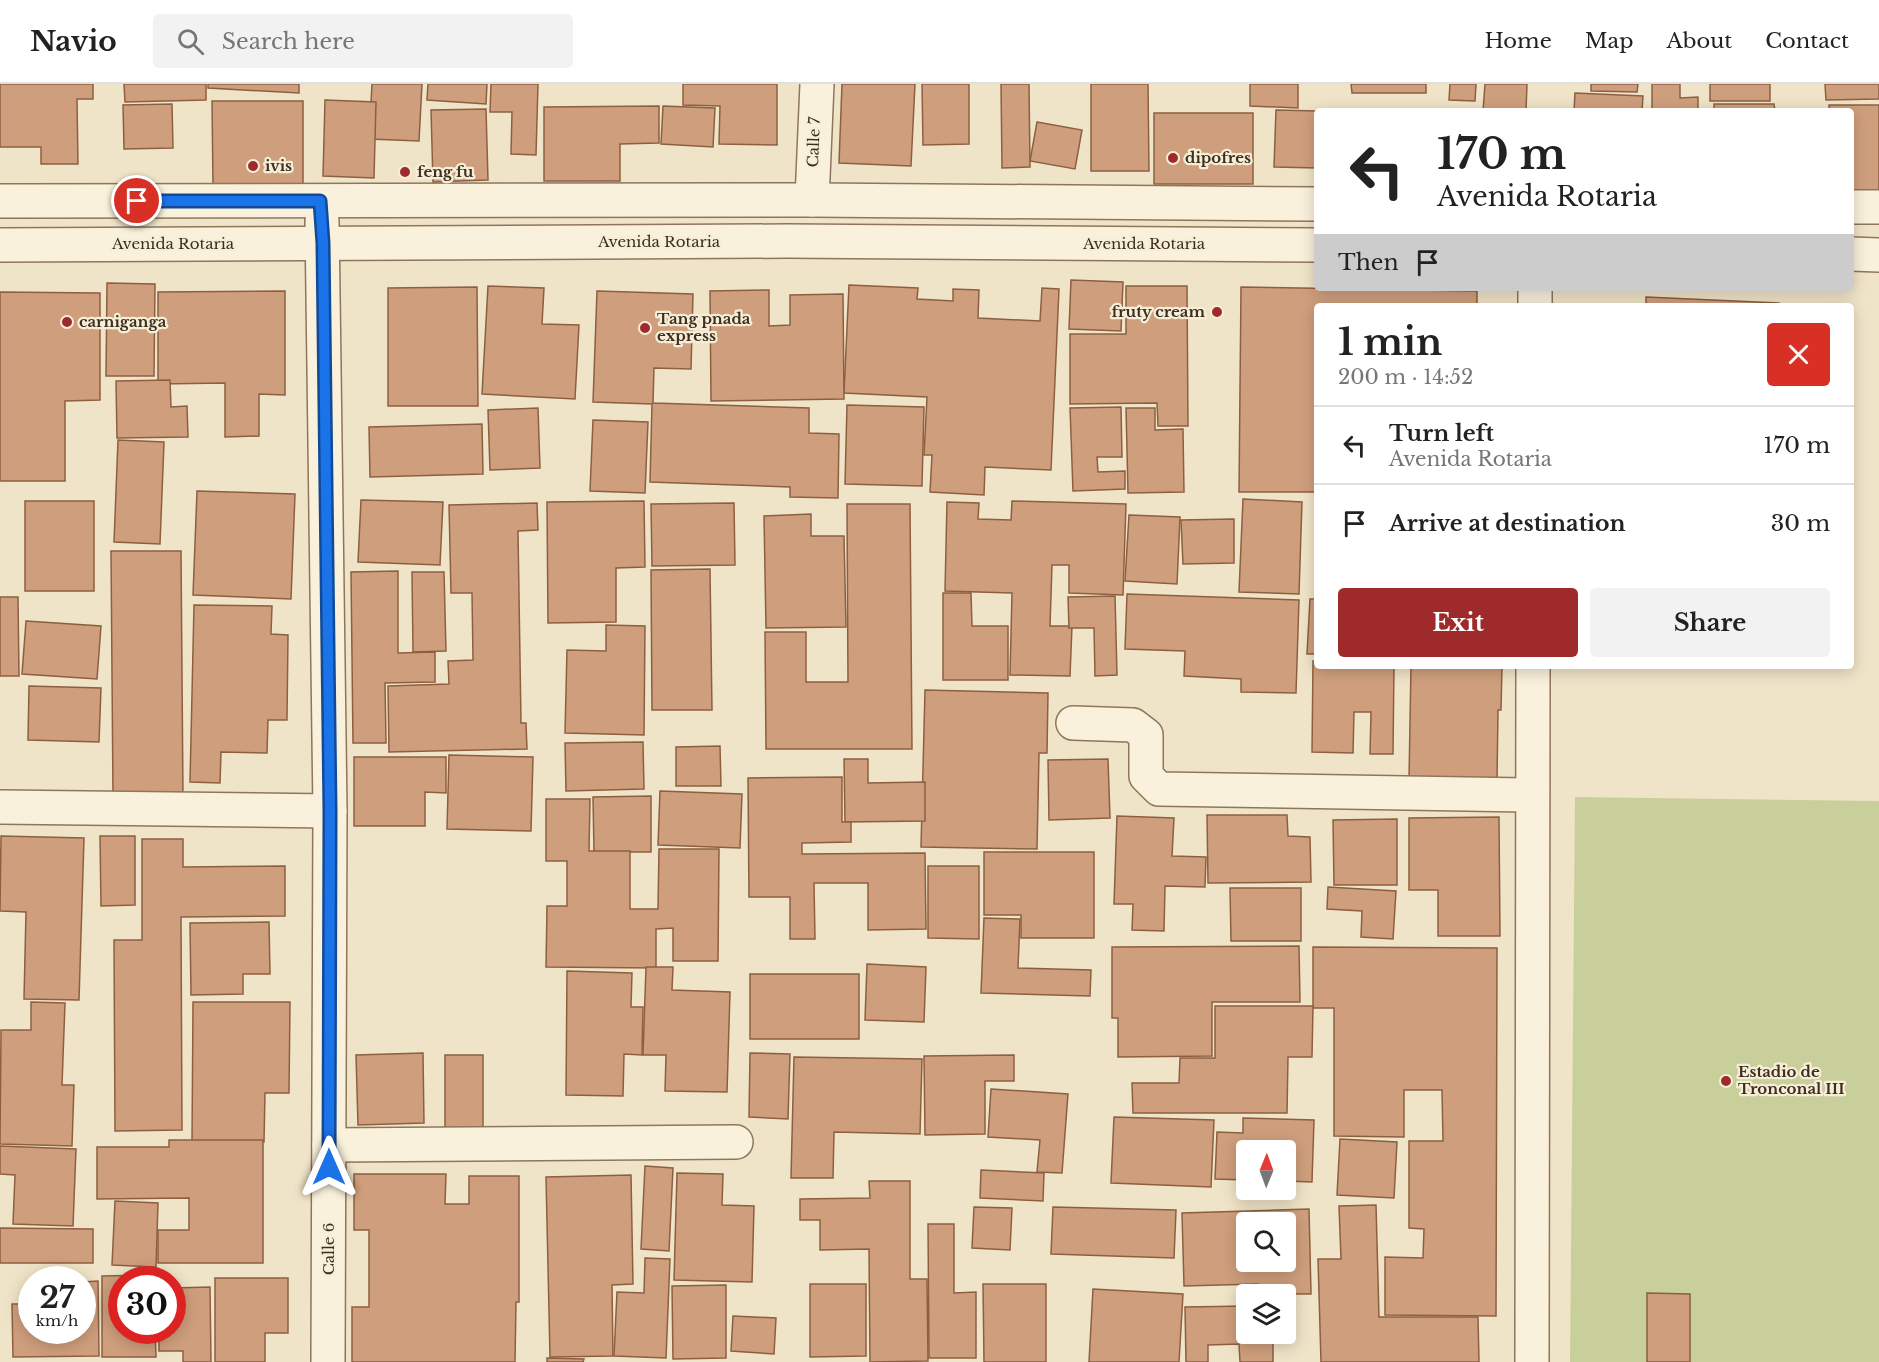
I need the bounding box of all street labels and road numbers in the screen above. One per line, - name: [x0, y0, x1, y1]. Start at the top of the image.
- street label: Calle 7: [803, 116, 824, 168]
- street label: Avenida Rotaria: [597, 232, 721, 251]
- street label: Avenida Rotaria: [111, 234, 235, 253]
- street label: Avenida Rotaria: [1082, 234, 1206, 253]
- street label: Calle 6: [319, 1223, 338, 1275]

